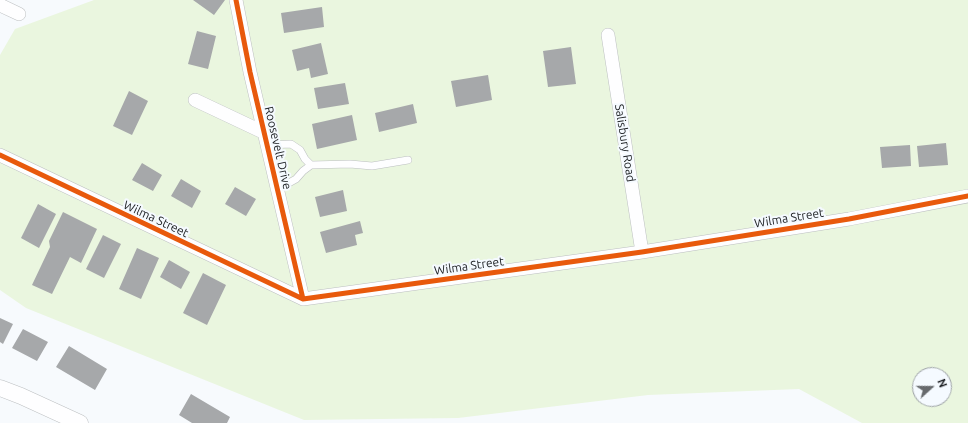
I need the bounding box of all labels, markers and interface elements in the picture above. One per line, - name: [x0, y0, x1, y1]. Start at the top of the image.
- street label: Salisbury Road: [612, 103, 638, 183]
- street label: Roosevelt Drive: [261, 105, 295, 191]
- street label: Wilma Street: [121, 198, 191, 240]
- street label: Wilma Street: [753, 205, 825, 231]
- street label: Wilma Street: [433, 254, 505, 278]
- north arrow: [912, 367, 952, 407]
- text: N: [935, 377, 949, 389]

